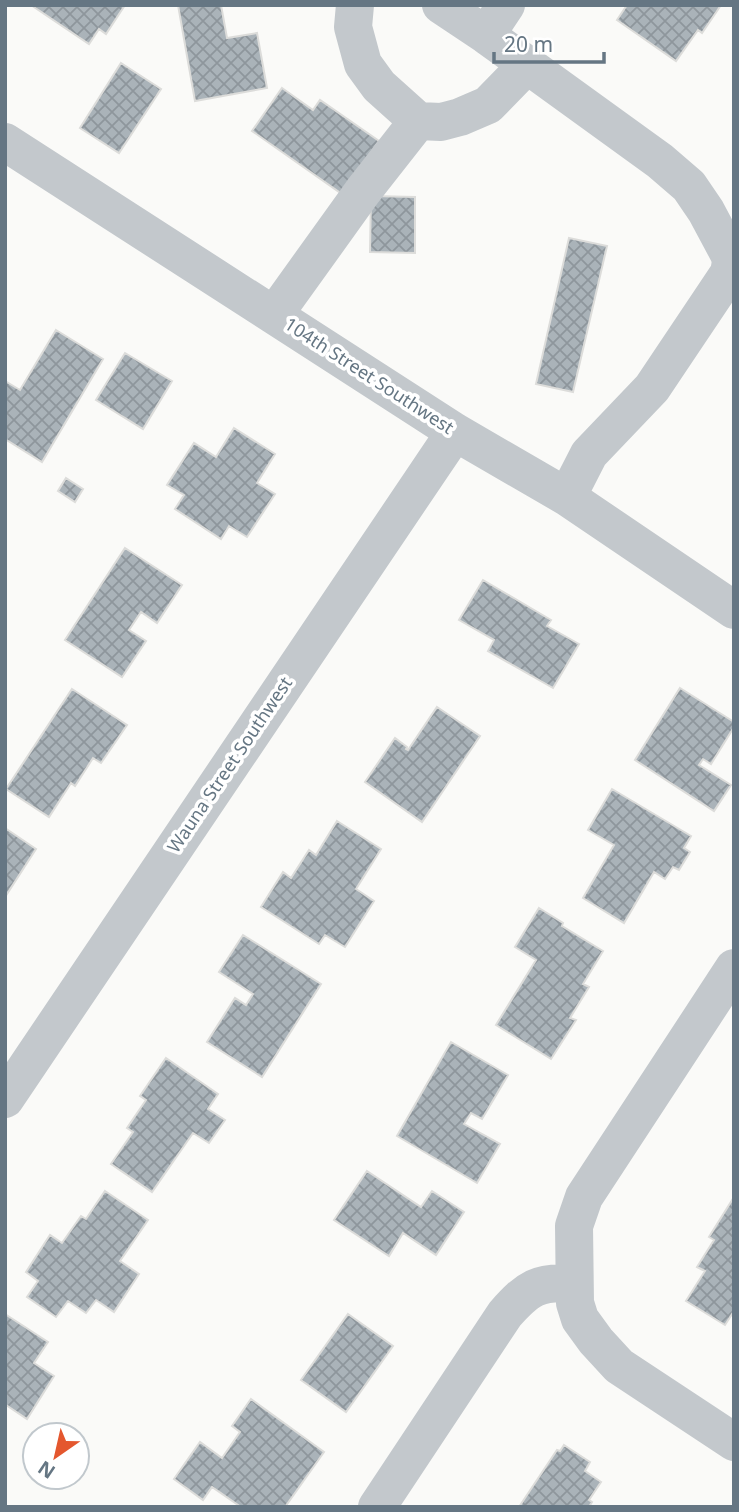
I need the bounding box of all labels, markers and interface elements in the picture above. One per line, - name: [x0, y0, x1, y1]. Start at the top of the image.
- scale bar: [494, 21, 604, 65]
- text: 20 m: [504, 30, 553, 58]
- street label: 104th Street Southwest: [280, 311, 459, 439]
- street label: Wauna Street Southwest: [161, 671, 297, 857]
- north arrow: [21, 1421, 91, 1491]
- text: N: [33, 1455, 60, 1485]

